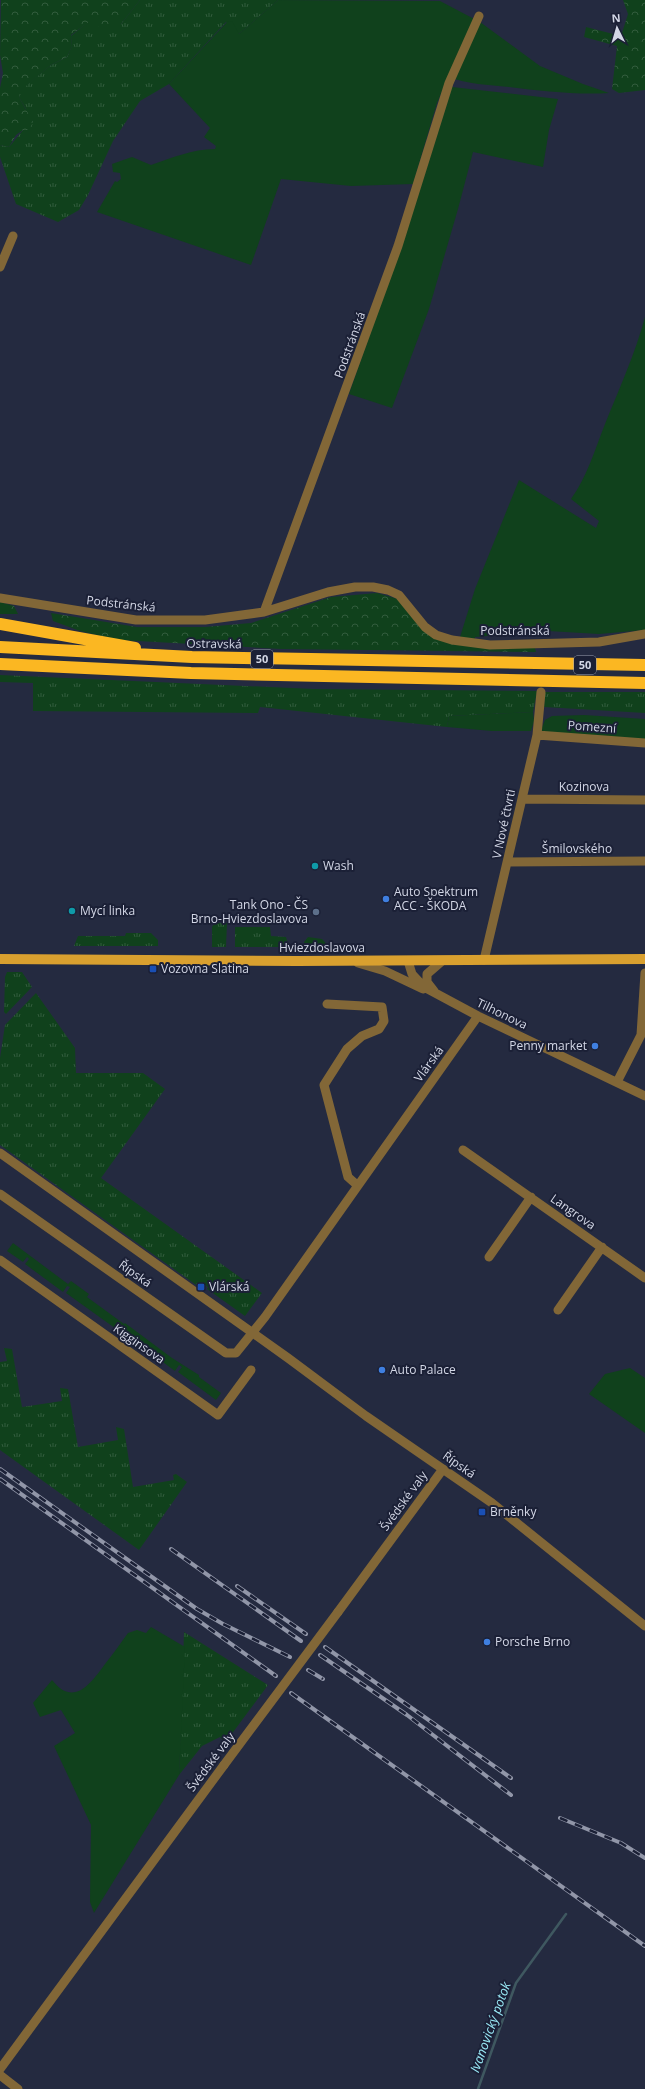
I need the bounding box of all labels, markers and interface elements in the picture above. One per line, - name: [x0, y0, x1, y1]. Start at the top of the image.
- north arrow: [597, 8, 637, 48]
- text: N: [611, 10, 621, 25]
- street label: Podstránská: [330, 309, 369, 380]
- street label: Podstránská: [86, 591, 156, 616]
- street label: Podstránská: [480, 622, 550, 639]
- street label: Ostravská: [186, 635, 242, 652]
- road number: 50: [251, 650, 273, 668]
- road number: 50: [574, 656, 596, 674]
- street label: Pomezní: [567, 716, 618, 737]
- street label: Kozinova: [559, 778, 609, 795]
- street label: V Nové čtvrti: [488, 788, 519, 860]
- street label: Šmilovského: [542, 840, 612, 857]
- place label: Wash: [323, 857, 354, 874]
- marker: Wash: [310, 861, 320, 871]
- place label: Auto Spektrum ACC - ŠKODA: [394, 883, 478, 914]
- marker: Auto Spektrum ACC - ŠKODA: [381, 894, 391, 904]
- place label: Tank Ono - ČS Brno-Hviezdoslavova: [191, 896, 308, 927]
- place label: Mycí linka: [80, 902, 135, 919]
- marker: Mycí linka: [67, 906, 77, 916]
- marker: Tank Ono - ČS Brno-Hviezdoslavova: [311, 907, 321, 917]
- street label: Hviezdoslavova: [279, 939, 365, 956]
- place label: Vozovna Slatina: [161, 960, 249, 977]
- marker: Vozovna Slatina: [148, 964, 158, 974]
- street label: Tilhonova: [474, 994, 530, 1033]
- place label: Penny market: [509, 1037, 587, 1054]
- marker: Penny market: [590, 1041, 600, 1051]
- street label: Vlárská: [410, 1042, 447, 1085]
- street label: Langrova: [547, 1190, 599, 1233]
- street label: Řípská: [115, 1256, 155, 1291]
- place label: Vlárská: [209, 1278, 249, 1295]
- marker: Vlárská: [196, 1282, 206, 1292]
- street label: Kigginsova: [110, 1320, 168, 1368]
- place label: Auto Palace: [390, 1361, 456, 1378]
- marker: Auto Palace: [377, 1365, 387, 1375]
- street label: Řípská: [439, 1447, 479, 1482]
- street label: Švédské valy: [376, 1467, 432, 1534]
- place label: Brněnky: [490, 1503, 537, 1520]
- marker: Brněnky: [477, 1507, 487, 1517]
- place label: Porsche Brno: [495, 1633, 570, 1650]
- marker: Porsche Brno: [482, 1637, 492, 1647]
- street label: Švédské valy: [183, 1728, 239, 1795]
- water label: Ivanovický potok: [465, 1979, 515, 2075]

